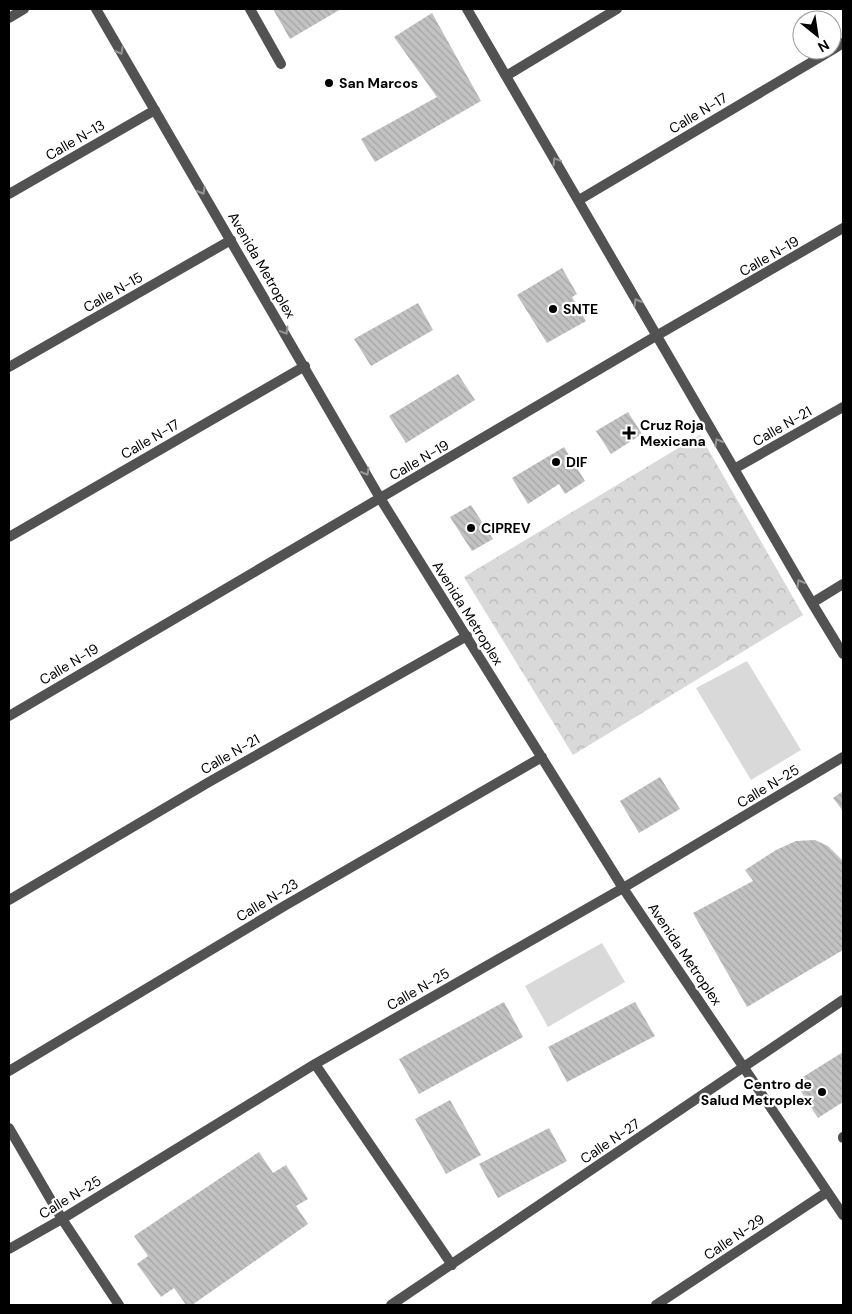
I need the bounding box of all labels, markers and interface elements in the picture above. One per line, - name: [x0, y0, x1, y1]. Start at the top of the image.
- north arrow: [792, 10, 842, 60]
- text: N: [815, 36, 832, 57]
- one-way arrow: [114, 45, 124, 54]
- place label: San Marcos: [339, 74, 418, 92]
- marker: San Marcos: [323, 77, 335, 89]
- street label: Calle N-17: [666, 89, 730, 137]
- street label: Calle N-13: [42, 116, 108, 164]
- one-way arrow: [552, 157, 562, 166]
- one-way arrow: [196, 186, 206, 195]
- street label: Avenida Metroplex: [224, 209, 300, 321]
- street label: Calle N-19: [736, 232, 802, 280]
- street label: Calle N-15: [80, 268, 146, 316]
- one-way arrow: [633, 298, 643, 307]
- place label: SNTE: [563, 300, 598, 318]
- marker: SNTE: [547, 303, 559, 315]
- one-way arrow: [278, 326, 288, 335]
- street label: Calle N-21: [749, 402, 815, 450]
- street label: Calle N-17: [117, 415, 183, 463]
- place label: Cruz Roja Mexicana: [640, 416, 706, 450]
- marker: Cruz Roja Mexicana: [622, 426, 636, 440]
- street label: Calle N-19: [386, 436, 452, 484]
- one-way arrow: [715, 439, 725, 448]
- place label: DIF: [566, 453, 588, 471]
- marker: DIF: [550, 456, 562, 468]
- one-way arrow: [359, 467, 369, 476]
- place label: CIPREV: [481, 519, 531, 537]
- marker: CIPREV: [465, 522, 477, 534]
- street label: Avenida Metroplex: [429, 557, 507, 669]
- one-way arrow: [796, 579, 806, 588]
- street label: Calle N-19: [36, 639, 102, 689]
- street label: Calle N-21: [197, 730, 263, 778]
- street label: Calle N-25: [734, 760, 802, 812]
- street label: Calle N-23: [233, 874, 301, 926]
- street label: Avenida Metroplex: [644, 899, 726, 1009]
- street label: Calle N-25: [383, 964, 453, 1014]
- place label: Centro de Salud Metroplex: [701, 1075, 812, 1109]
- marker: Centro de Salud Metroplex: [816, 1086, 828, 1098]
- street label: Calle N-27: [577, 1114, 643, 1168]
- street label: Calle N-25: [36, 1171, 104, 1223]
- street label: Calle N-29: [700, 1210, 768, 1264]

